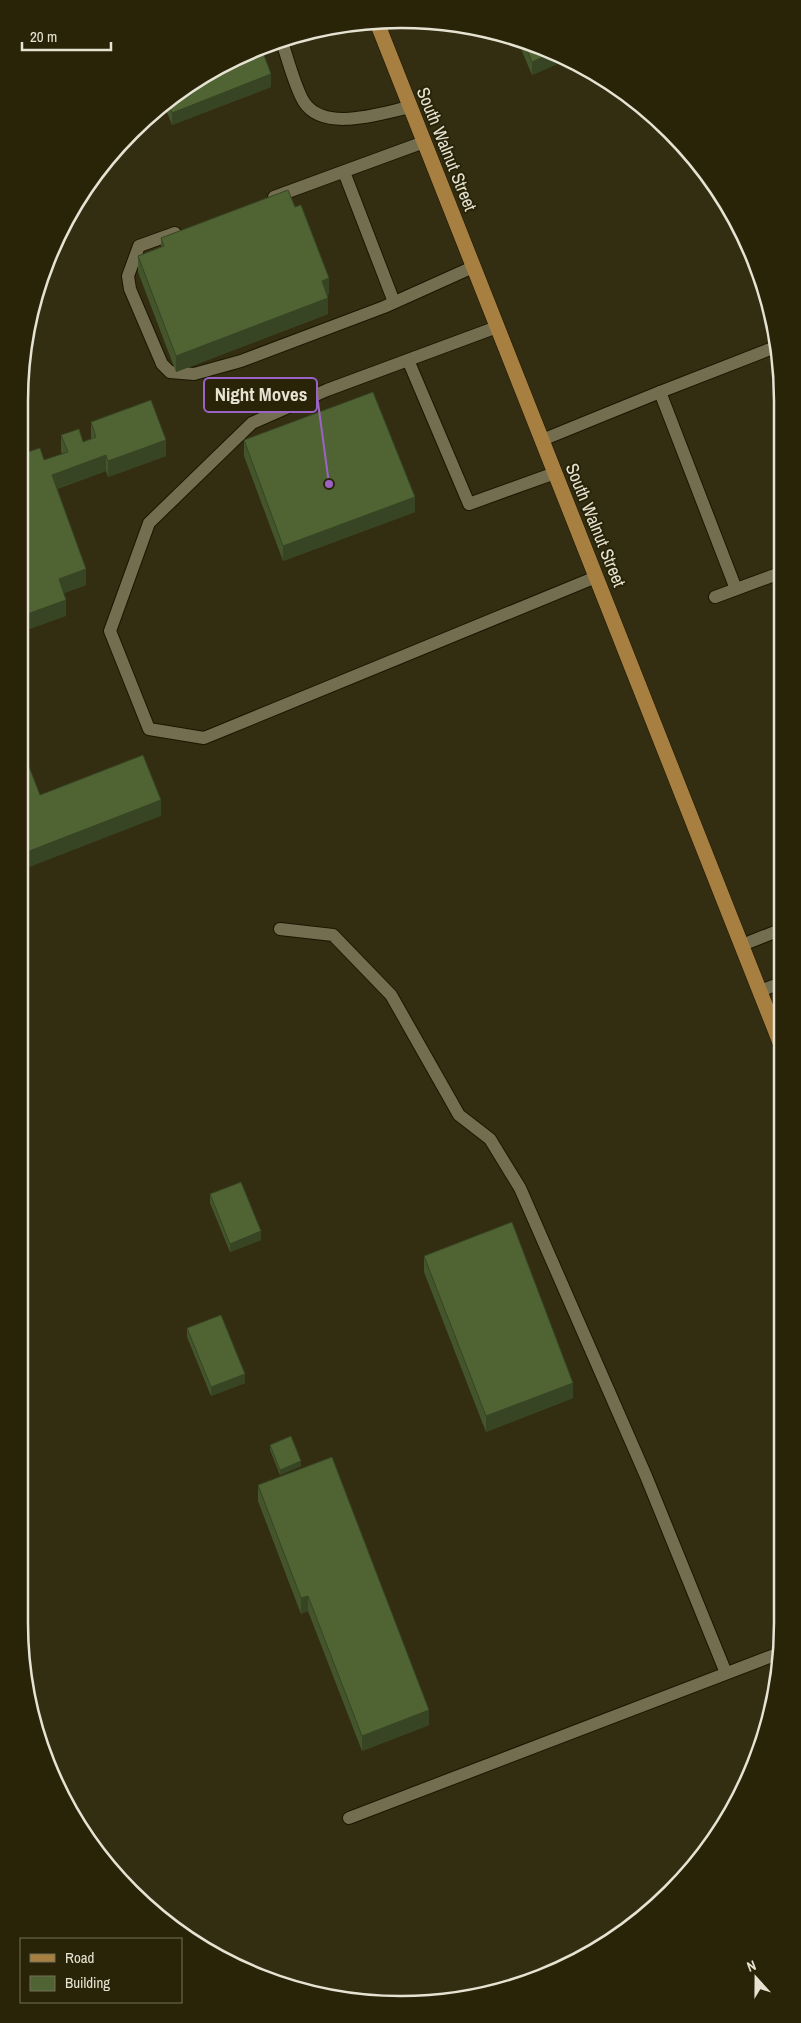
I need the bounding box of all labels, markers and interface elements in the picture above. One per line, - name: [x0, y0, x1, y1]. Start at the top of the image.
- scale bar: [22, 20, 111, 52]
- text: 20 m: [30, 26, 57, 47]
- street label: South Walnut Street: [411, 83, 483, 215]
- callout: Night Moves: [204, 378, 317, 412]
- text: Night Moves: [215, 381, 307, 407]
- street label: South Walnut Street: [560, 459, 632, 591]
- legend: [20, 1938, 182, 2003]
- text: Road: [65, 1947, 94, 1968]
- north arrow: [731, 1953, 781, 2003]
- text: N: [744, 1956, 758, 1976]
- text: Building: [65, 1972, 110, 1993]

